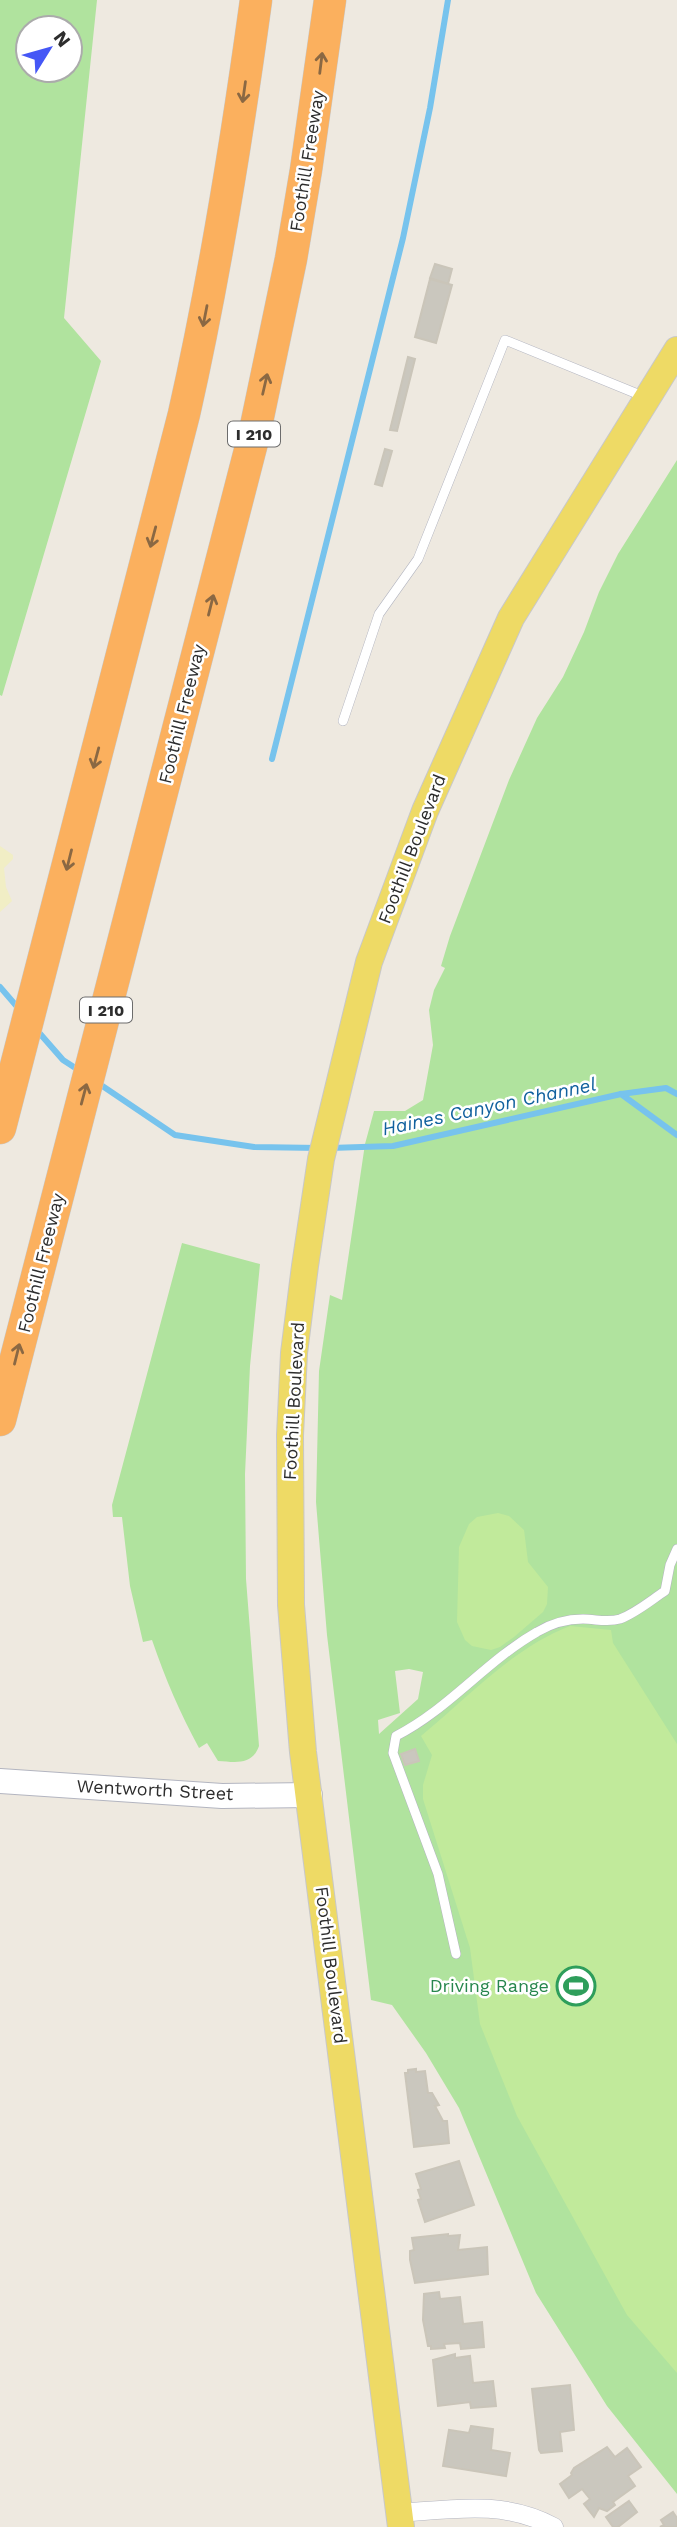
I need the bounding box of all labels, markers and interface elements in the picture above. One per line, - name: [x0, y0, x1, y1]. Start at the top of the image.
- north arrow: [14, 14, 84, 84]
- text: N: [49, 27, 76, 52]
- one-way arrow: [315, 52, 328, 75]
- one-way arrow: [237, 80, 250, 103]
- street label: Foothill Freeway: [285, 88, 328, 233]
- one-way arrow: [198, 304, 212, 327]
- one-way arrow: [259, 373, 273, 396]
- road number: I 210: [228, 422, 280, 446]
- one-way arrow: [145, 526, 158, 548]
- one-way arrow: [205, 594, 218, 616]
- street label: Foothill Freeway: [154, 641, 209, 786]
- one-way arrow: [89, 746, 102, 769]
- street label: Foothill Boulevard: [373, 771, 450, 927]
- one-way arrow: [62, 848, 75, 871]
- road number: I 210: [80, 998, 132, 1022]
- water label: Haines Canyon Channel: [380, 1073, 598, 1140]
- one-way arrow: [78, 1083, 91, 1106]
- street label: Foothill Freeway: [13, 1190, 68, 1335]
- street label: Foothill Boulevard: [279, 1321, 308, 1481]
- one-way arrow: [11, 1343, 24, 1366]
- street label: Wentworth Street: [76, 1775, 234, 1804]
- street label: Foothill Boulevard: [311, 1885, 352, 2045]
- sports icon: Driving Range: [555, 1965, 597, 2007]
- place label: Driving Range: [430, 1975, 549, 1996]

